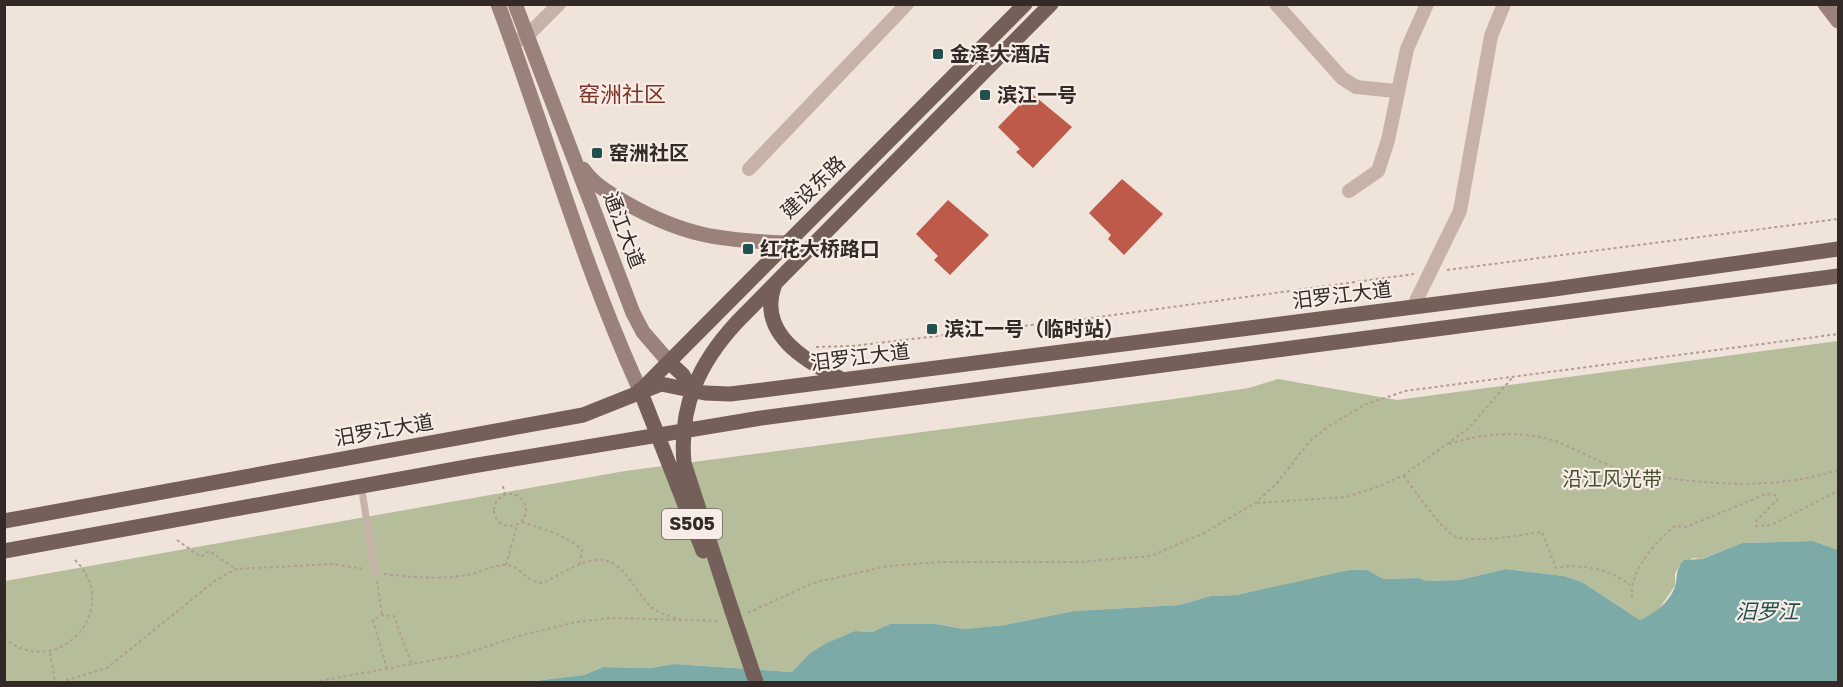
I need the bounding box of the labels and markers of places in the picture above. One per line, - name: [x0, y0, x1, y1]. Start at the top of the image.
- place label: 金泽大酒店: [950, 41, 1050, 65]
- marker: 金泽大酒店: [931, 47, 945, 61]
- place label: 滨江一号: [997, 82, 1077, 106]
- marker: 滨江一号: [978, 88, 992, 102]
- place label: 窑洲社区: [609, 140, 689, 164]
- marker: 窑洲社区: [590, 146, 604, 160]
- place label: 红花大桥路口: [760, 236, 880, 260]
- marker: 红花大桥路口: [741, 242, 755, 256]
- place label: 滨江一号（临时站）: [944, 316, 1124, 340]
- marker: 滨江一号（临时站）: [925, 322, 939, 336]

